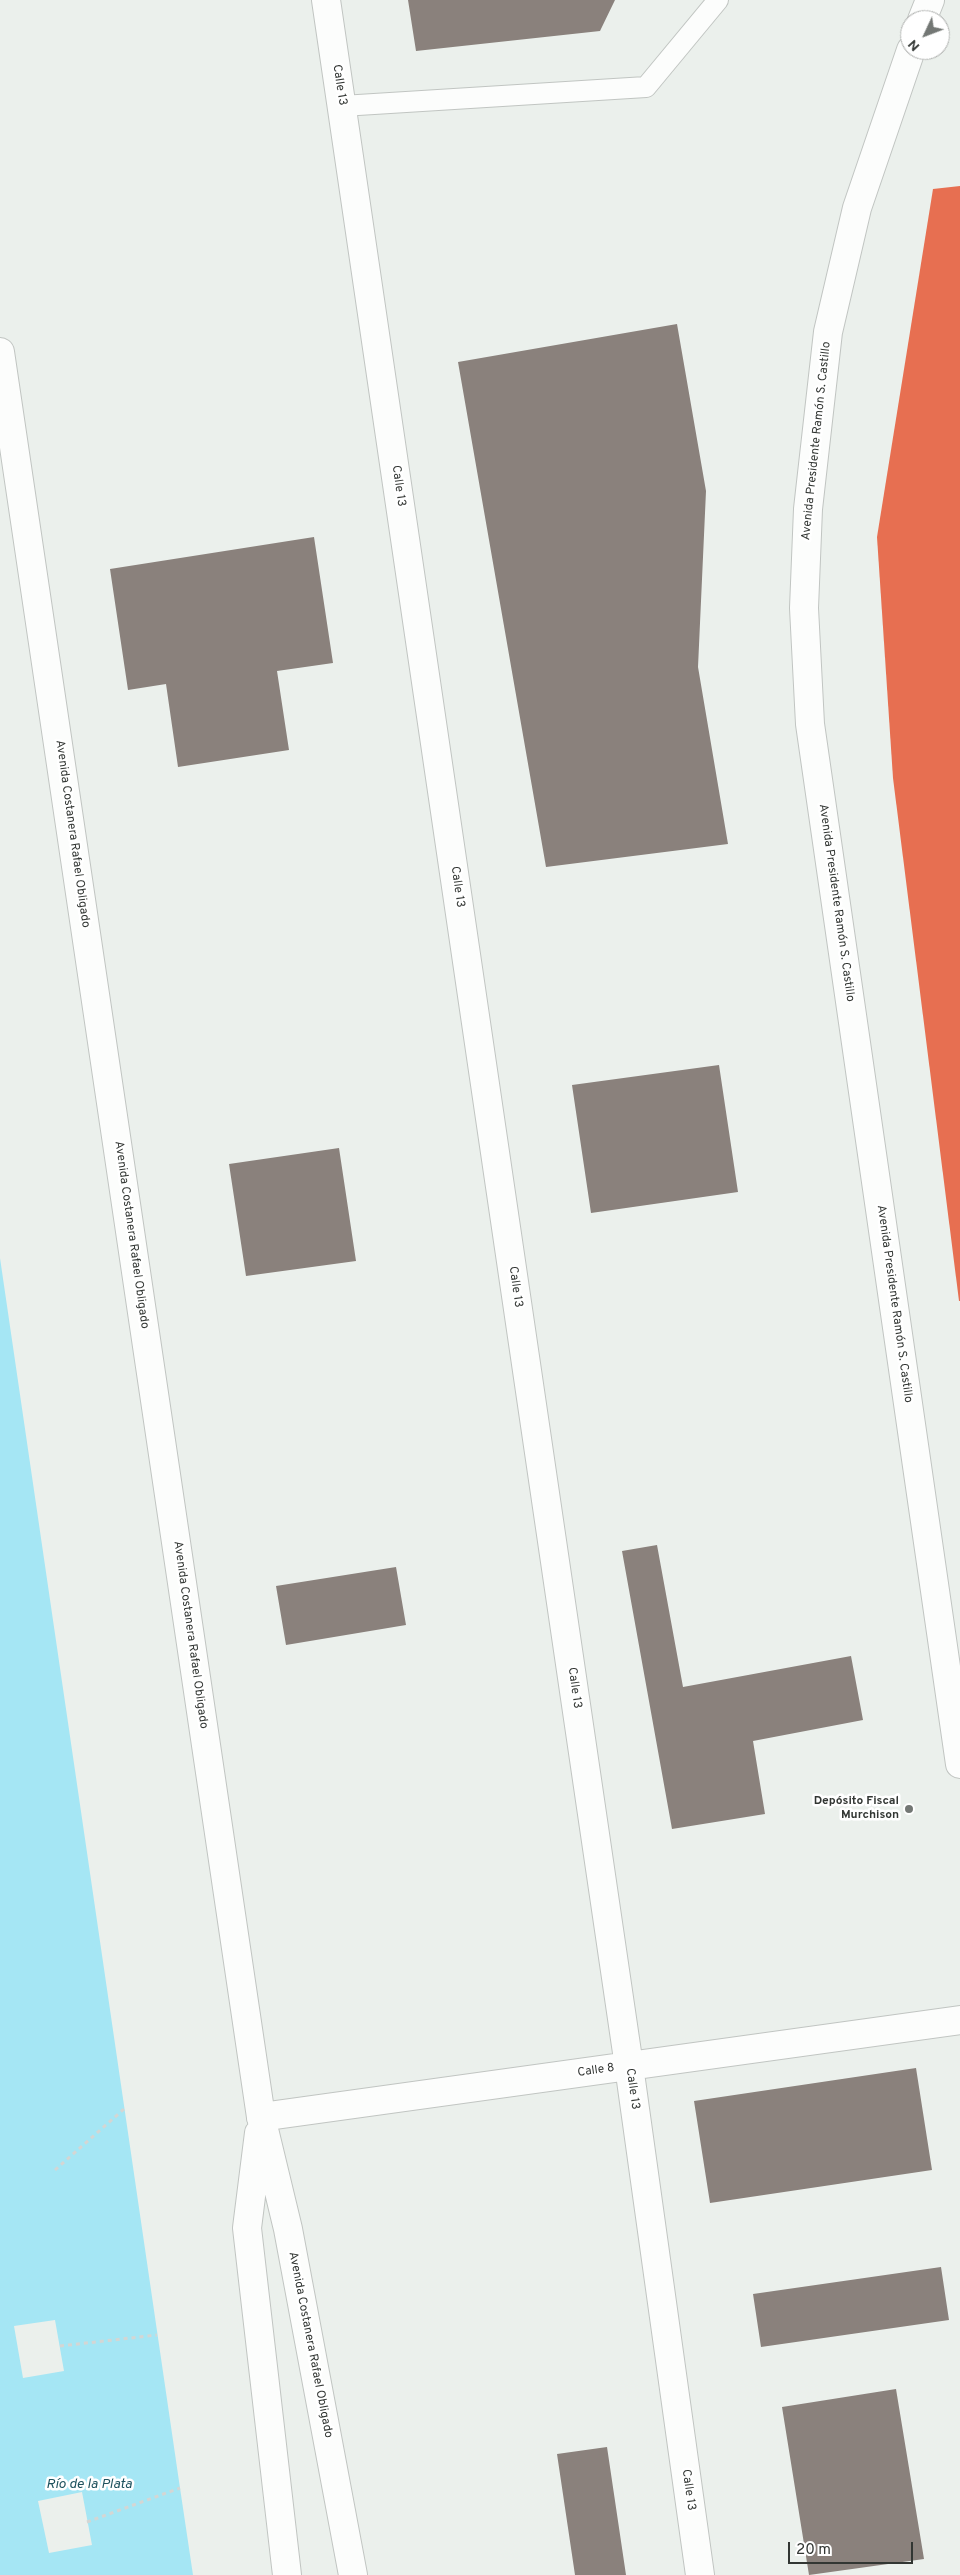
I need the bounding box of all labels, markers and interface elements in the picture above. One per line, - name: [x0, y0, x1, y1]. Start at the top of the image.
- north arrow: [900, 10, 950, 60]
- text: N: [905, 35, 924, 54]
- street label: Calle 13: [329, 63, 349, 107]
- street label: Avenida Presidente Ramón S. Castillo: [799, 341, 835, 541]
- street label: Calle 13: [388, 465, 408, 507]
- street label: Avenida Costanera Rafael Obligado: [52, 739, 92, 929]
- street label: Avenida Presidente Ramón S. Castillo: [815, 803, 857, 1003]
- street label: Calle 13: [447, 866, 467, 908]
- street label: Avenida Costanera Rafael Obligado: [111, 1140, 151, 1330]
- street label: Avenida Presidente Ramón S. Castillo: [873, 1204, 915, 1404]
- street label: Calle 13: [505, 1266, 525, 1308]
- street label: Avenida Costanera Rafael Obligado: [170, 1540, 210, 1730]
- street label: Calle 13: [564, 1667, 584, 1709]
- place label: Depósito Fiscal Murchison: [814, 1795, 899, 1823]
- marker: Depósito Fiscal Murchison: [903, 1803, 915, 1815]
- street label: Calle 8: [577, 2061, 615, 2081]
- street label: Calle 13: [622, 2068, 642, 2110]
- street label: Avenida Costanera Rafael Obligado: [285, 2251, 335, 2439]
- street label: Calle 13: [678, 2469, 698, 2511]
- water label: Río de la Plata: [46, 2477, 132, 2493]
- scale bar: [790, 2532, 915, 2564]
- text: 20 m: [796, 2541, 831, 2560]

